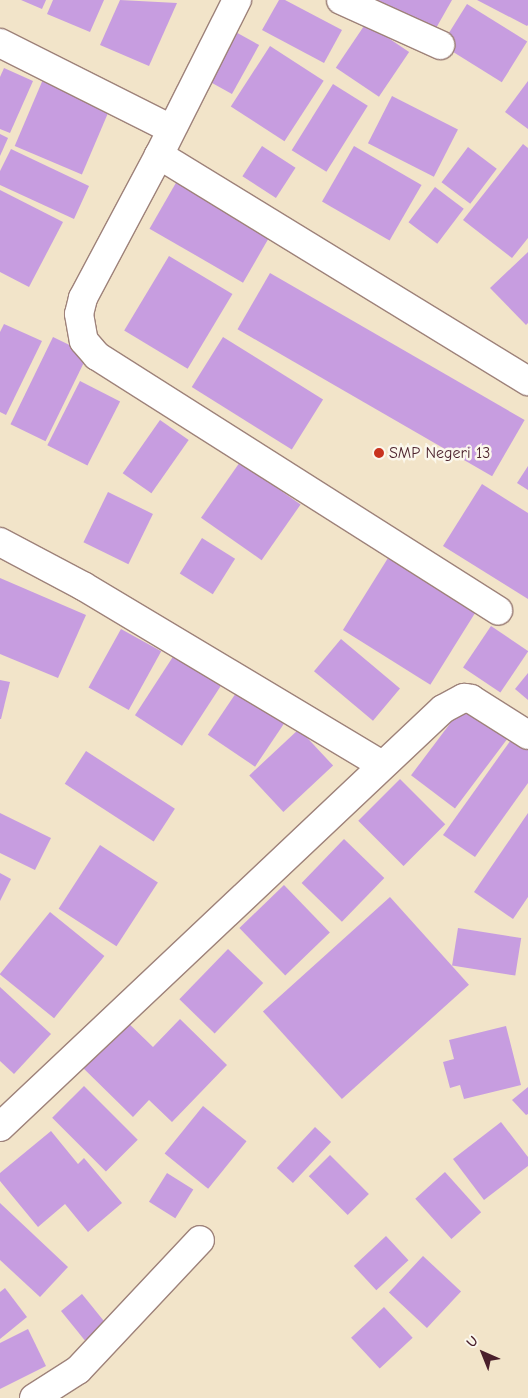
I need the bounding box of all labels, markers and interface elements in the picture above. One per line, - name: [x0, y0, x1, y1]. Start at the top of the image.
- place label: SMP Negeri 13: [389, 443, 490, 463]
- marker: SMP Negeri 13: [373, 447, 385, 459]
- north arrow: [458, 1328, 508, 1378]
- text: U: [463, 1332, 482, 1351]

